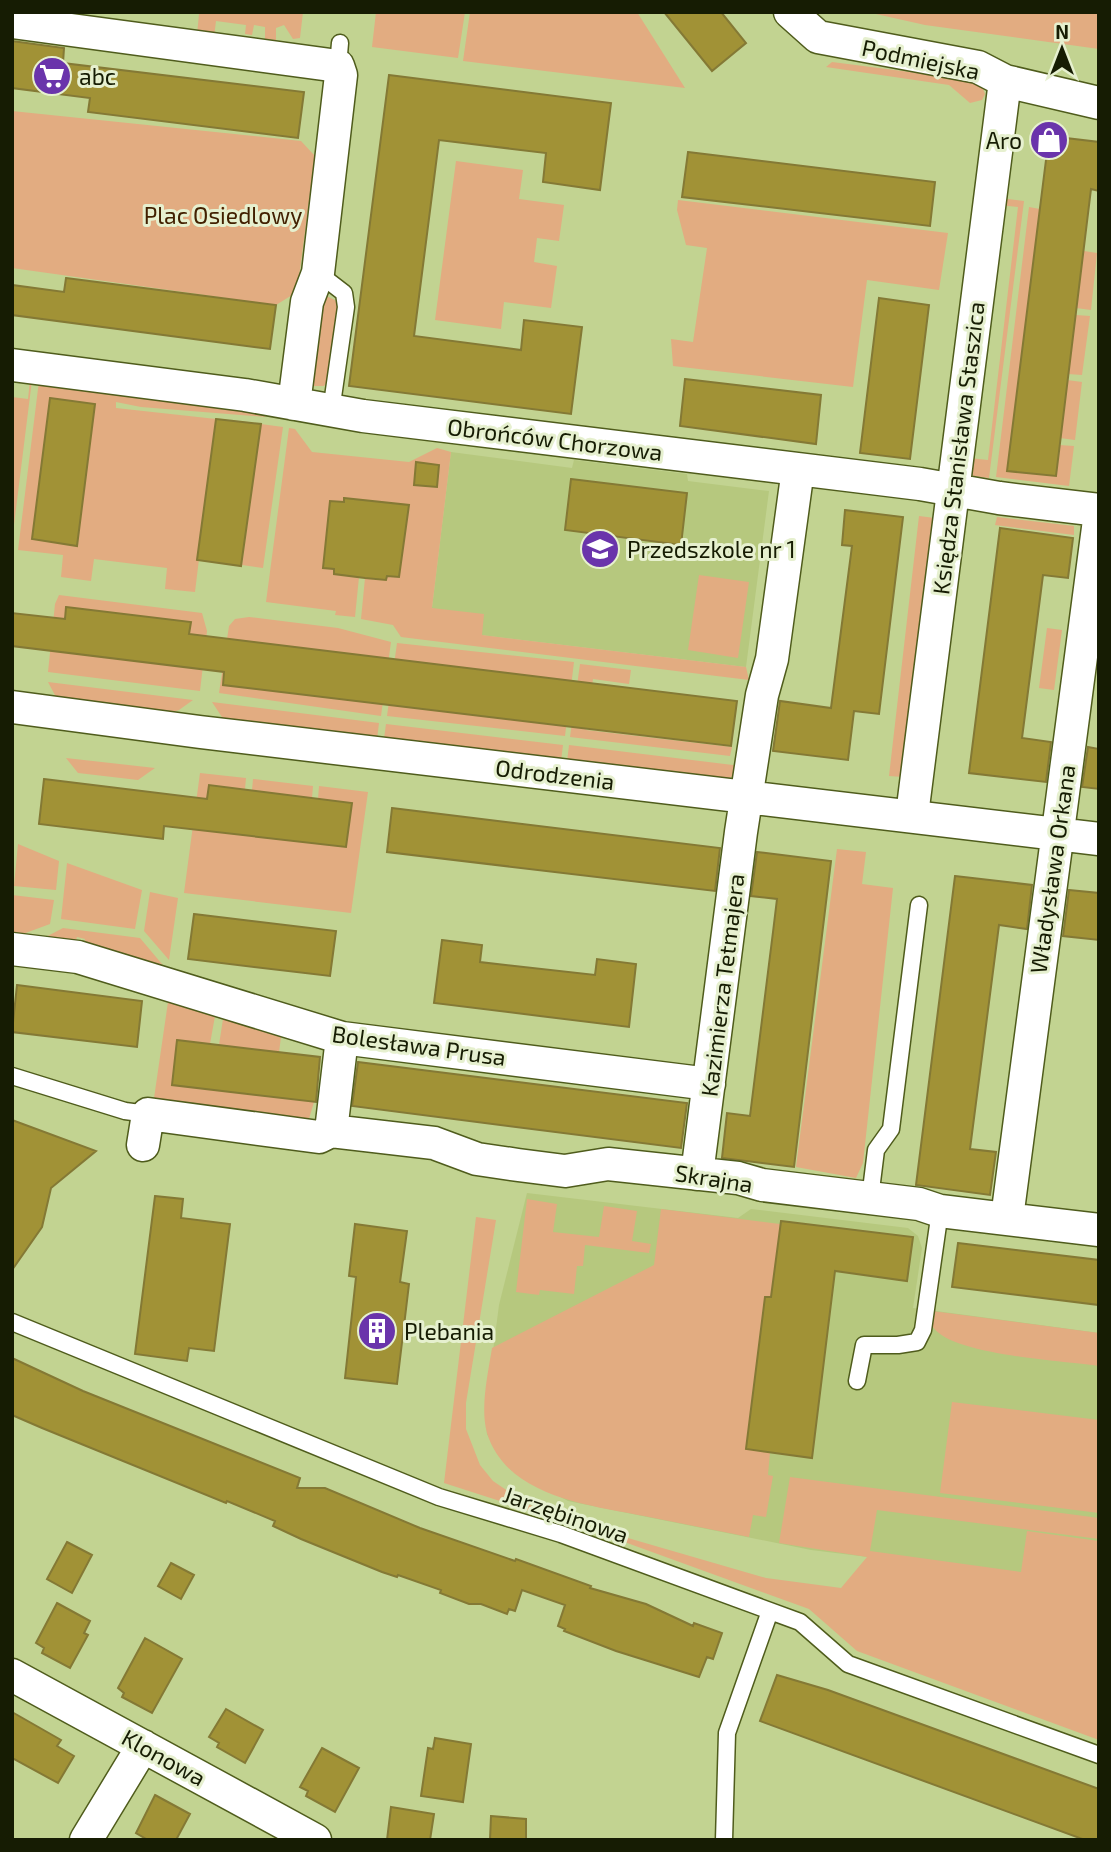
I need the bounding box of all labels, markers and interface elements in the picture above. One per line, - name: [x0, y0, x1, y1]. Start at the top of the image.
- north arrow: [1027, 14, 1097, 84]
- text: N: [1055, 20, 1069, 43]
- street label: Podmiejska: [860, 33, 982, 85]
- supermarket icon: abc: [31, 55, 73, 97]
- place label: abc: [79, 62, 116, 90]
- shop icon: Aro: [1028, 119, 1070, 161]
- place label: Aro: [986, 126, 1022, 154]
- park label: Plac Osiedlowy: [144, 201, 302, 229]
- street label: Księdza Stanisława Staszica: [926, 300, 990, 596]
- street label: Obrońców Chorzowa: [446, 412, 664, 466]
- school or university icon: Przedszkole nr 1: [579, 528, 621, 570]
- place label: Przedszkole nr 1: [627, 535, 796, 563]
- street label: Odrodzenia: [494, 753, 616, 795]
- street label: Władysława Orkana: [1023, 763, 1081, 975]
- street label: Kazimierza Tetmajera: [694, 872, 750, 1098]
- street label: Bolesława Prusa: [330, 1019, 508, 1071]
- street label: Skrajna: [673, 1158, 755, 1198]
- building icon: Plebania: [356, 1310, 398, 1352]
- place label: Plebania: [404, 1317, 494, 1345]
- street label: Jarzębinowa: [500, 1480, 632, 1548]
- street label: Klonowa: [117, 1723, 211, 1791]

